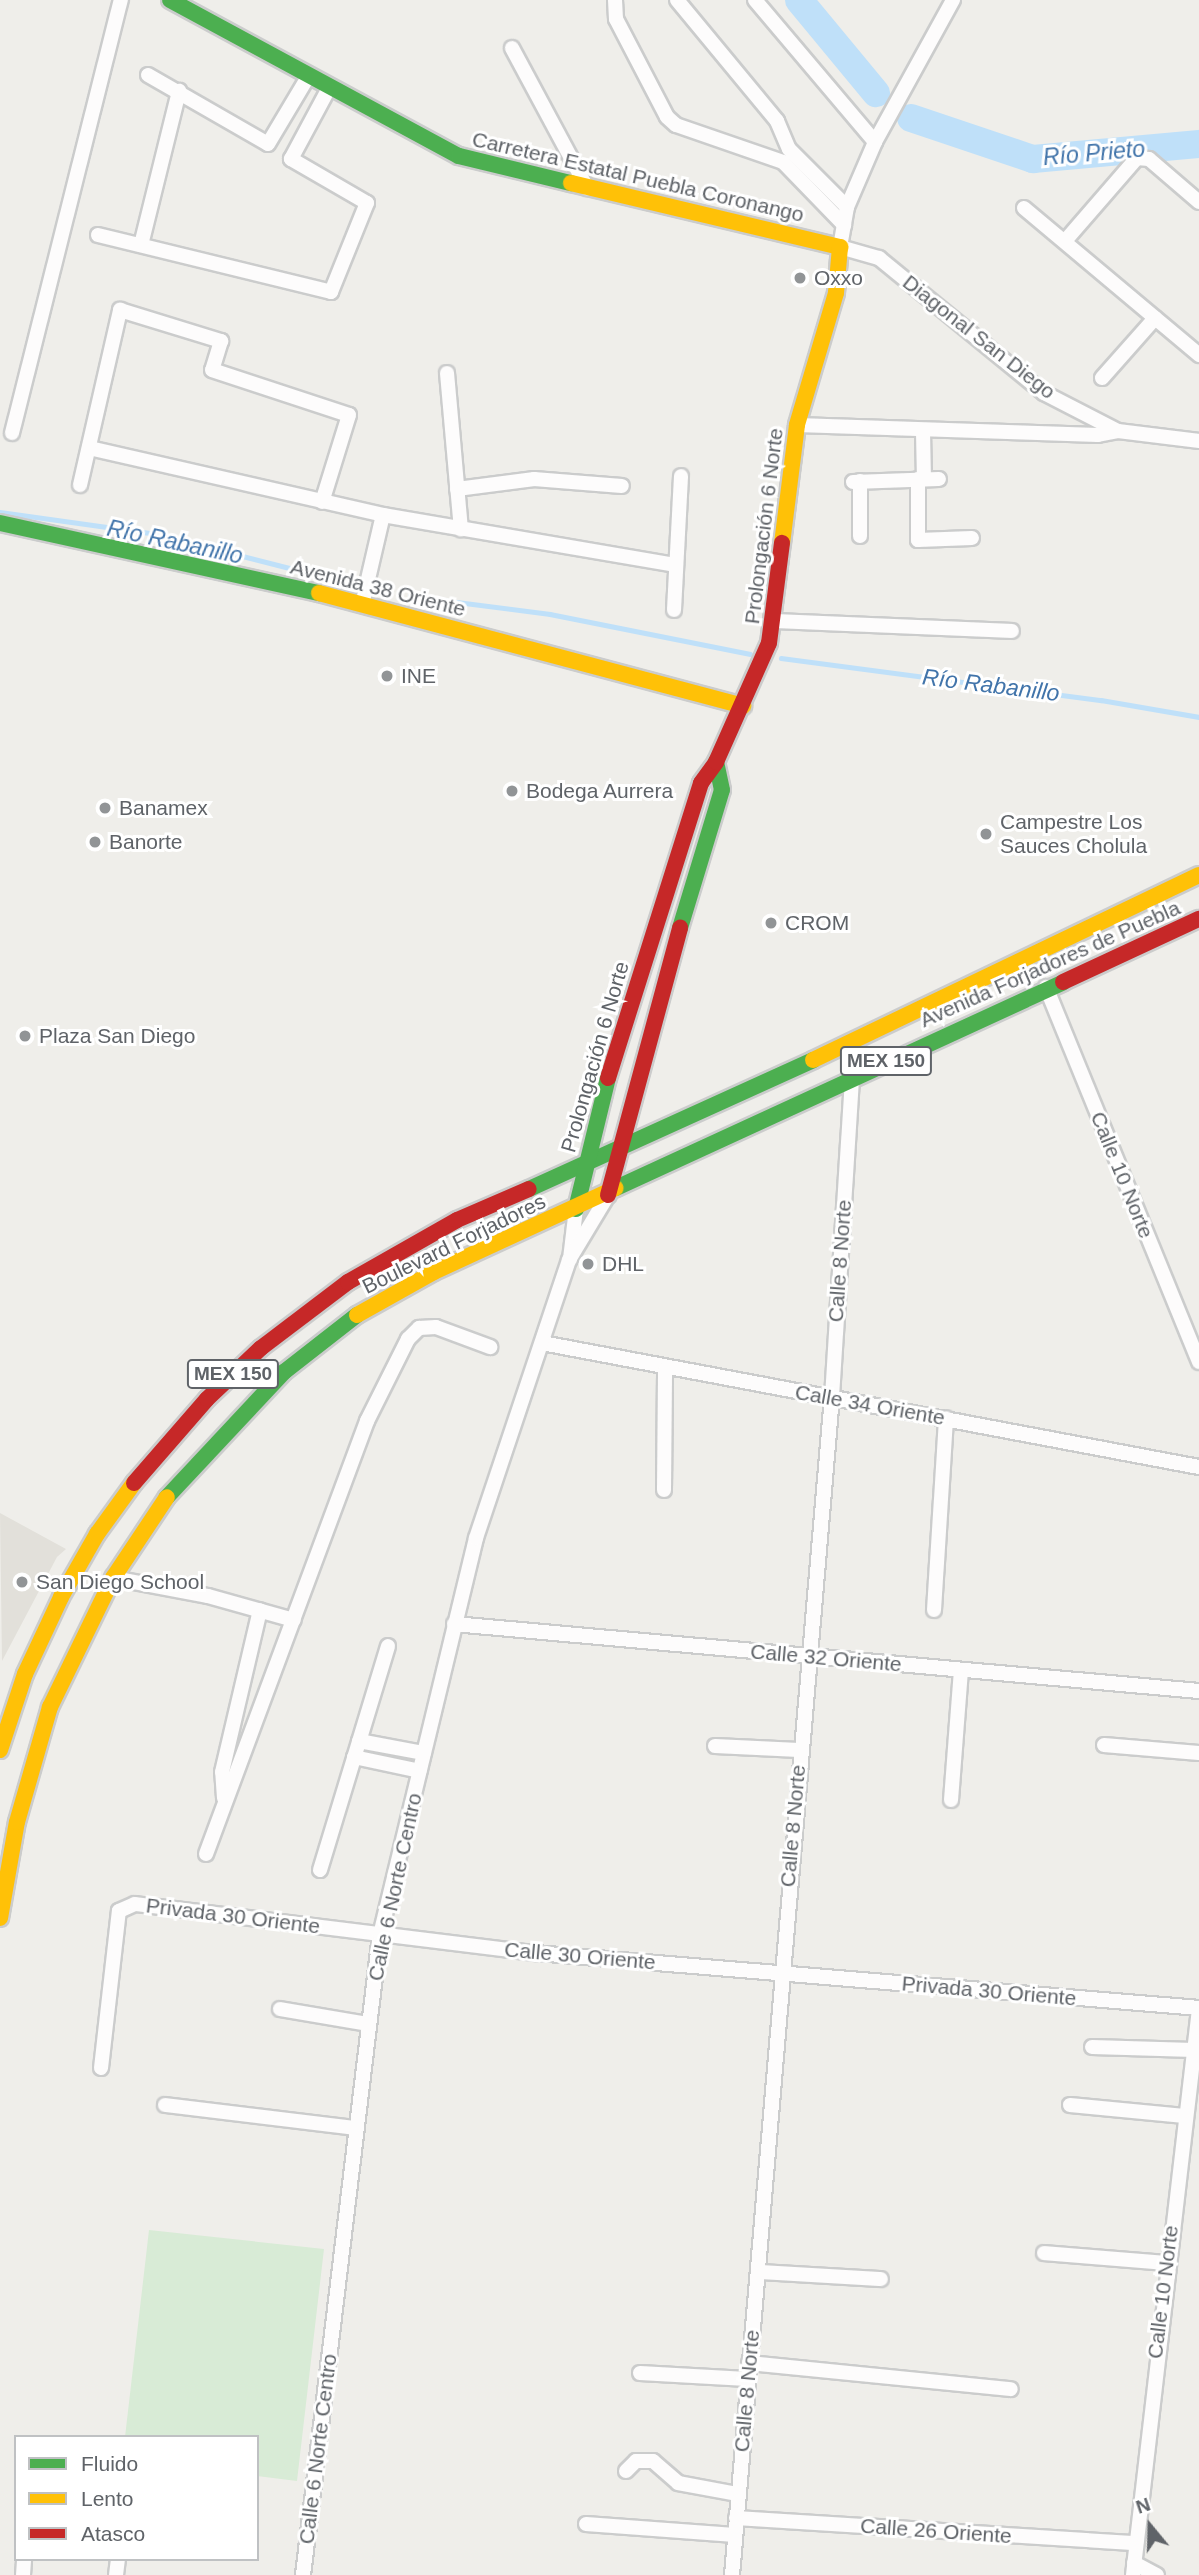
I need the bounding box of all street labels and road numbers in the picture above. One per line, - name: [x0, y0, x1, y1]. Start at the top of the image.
- street label: Carretera Estatal Puebla Coronango: [470, 127, 806, 227]
- street label: Diagonal San Diego: [898, 270, 1060, 404]
- street label: Prolongación 6 Norte: [739, 427, 789, 625]
- street label: Avenida 38 Oriente: [288, 554, 468, 622]
- street label: Avenida Forjadores de Puebla: [916, 895, 1184, 1033]
- street label: Prolongación 6 Norte: [556, 959, 634, 1155]
- road number: MEX 150: [839, 1046, 933, 1077]
- street label: Calle 10 Norte: [1085, 1108, 1159, 1242]
- street label: Boulevard Forjadores: [358, 1189, 550, 1299]
- street label: Calle 8 Norte: [823, 1199, 857, 1323]
- road number: MEX 150: [186, 1358, 280, 1390]
- street label: Calle 34 Oriente: [793, 1379, 947, 1431]
- street label: Calle 32 Oriente: [749, 1639, 903, 1677]
- street label: Calle 8 Norte: [775, 1764, 811, 1888]
- street label: Calle 6 Norte Centro: [363, 1791, 427, 1983]
- street label: Privada 30 Oriente: [145, 1893, 321, 1939]
- street label: Calle 30 Oriente: [503, 1937, 657, 1975]
- street label: Privada 30 Oriente: [901, 1971, 1077, 2011]
- street label: Calle 10 Norte: [1142, 2224, 1184, 2360]
- street label: Calle 8 Norte: [729, 2329, 765, 2453]
- street label: Calle 6 Norte Centro: [294, 2352, 342, 2546]
- street label: Calle 26 Oriente: [859, 2513, 1013, 2549]

